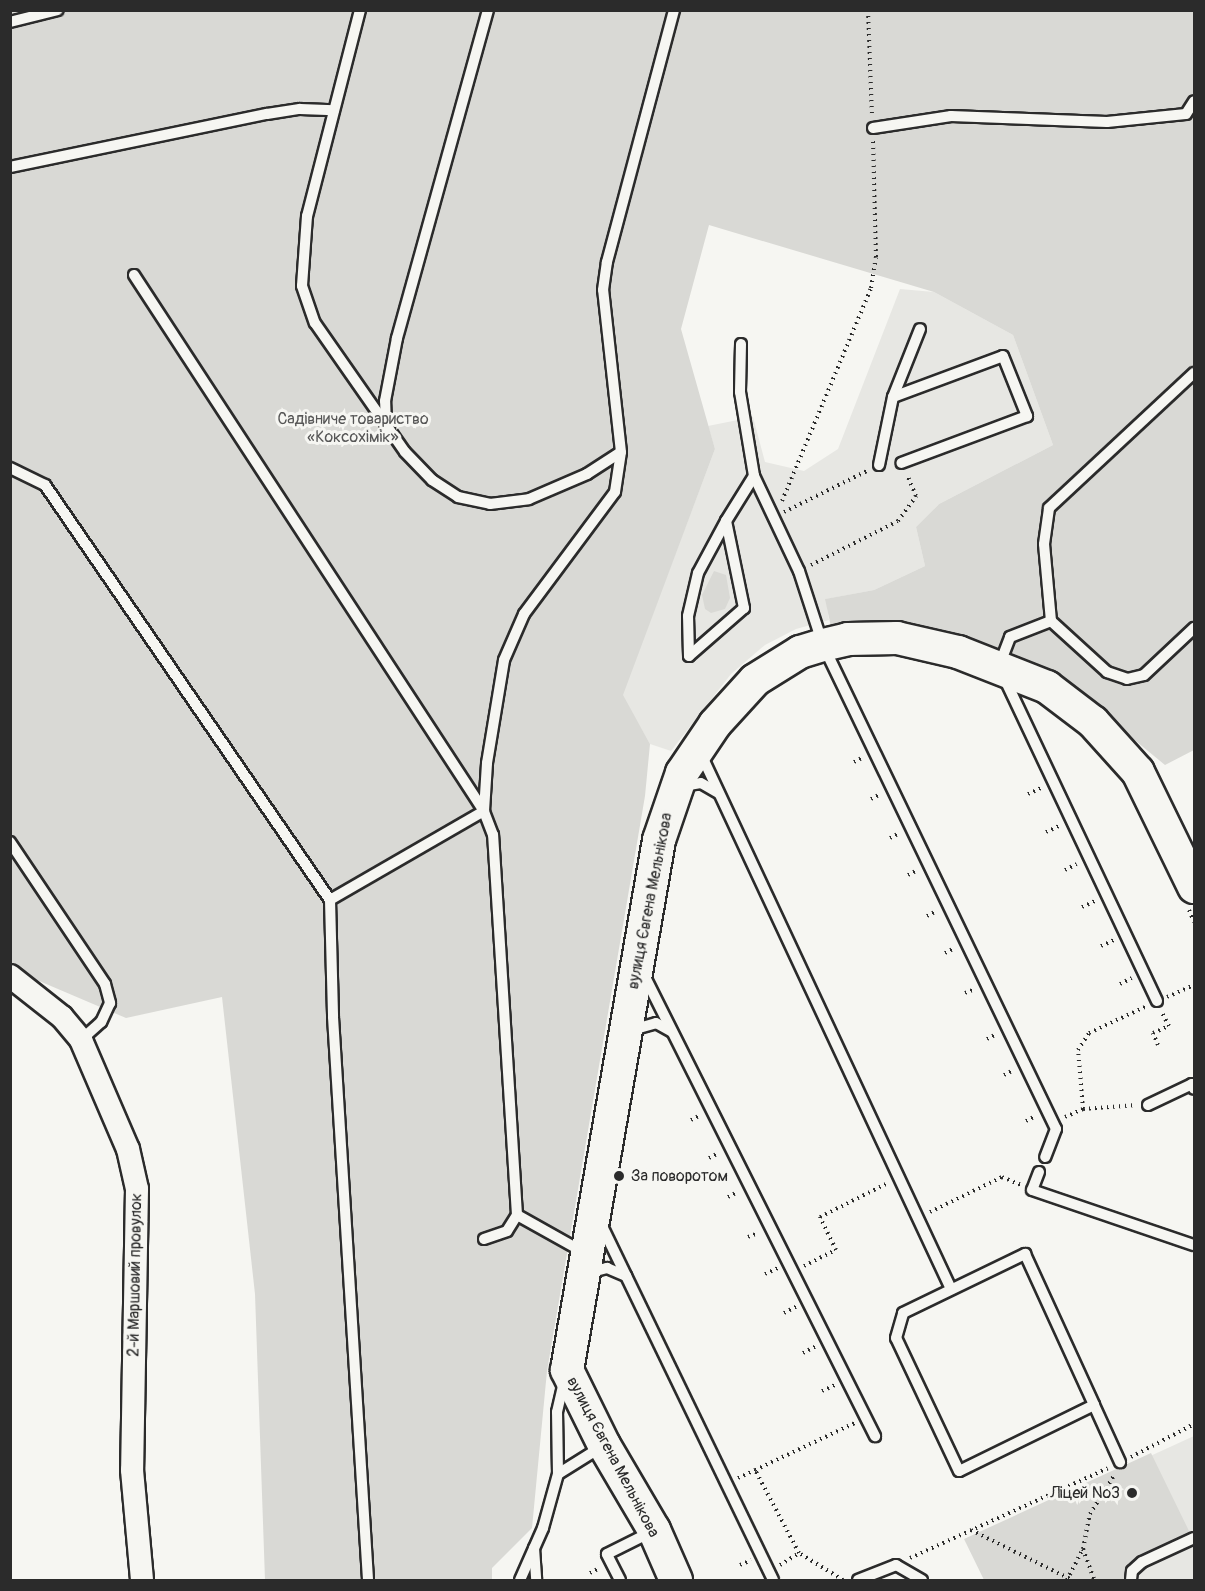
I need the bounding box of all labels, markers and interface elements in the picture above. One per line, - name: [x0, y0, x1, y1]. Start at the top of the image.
- park label: Садівниче товариство «Коксохімік»: [277, 409, 429, 447]
- street label: вулиця Євгена Мельнікова: [623, 811, 677, 991]
- place label: За поворотом: [631, 1166, 728, 1186]
- marker: За поворотом: [612, 1169, 626, 1183]
- street label: 2-й Маршовий провулок: [124, 1193, 146, 1357]
- street label: вулиця Євгена Мельнікова: [562, 1373, 664, 1541]
- place label: Ліцей №3: [1050, 1483, 1120, 1503]
- marker: Ліцей №3: [1125, 1486, 1139, 1500]

